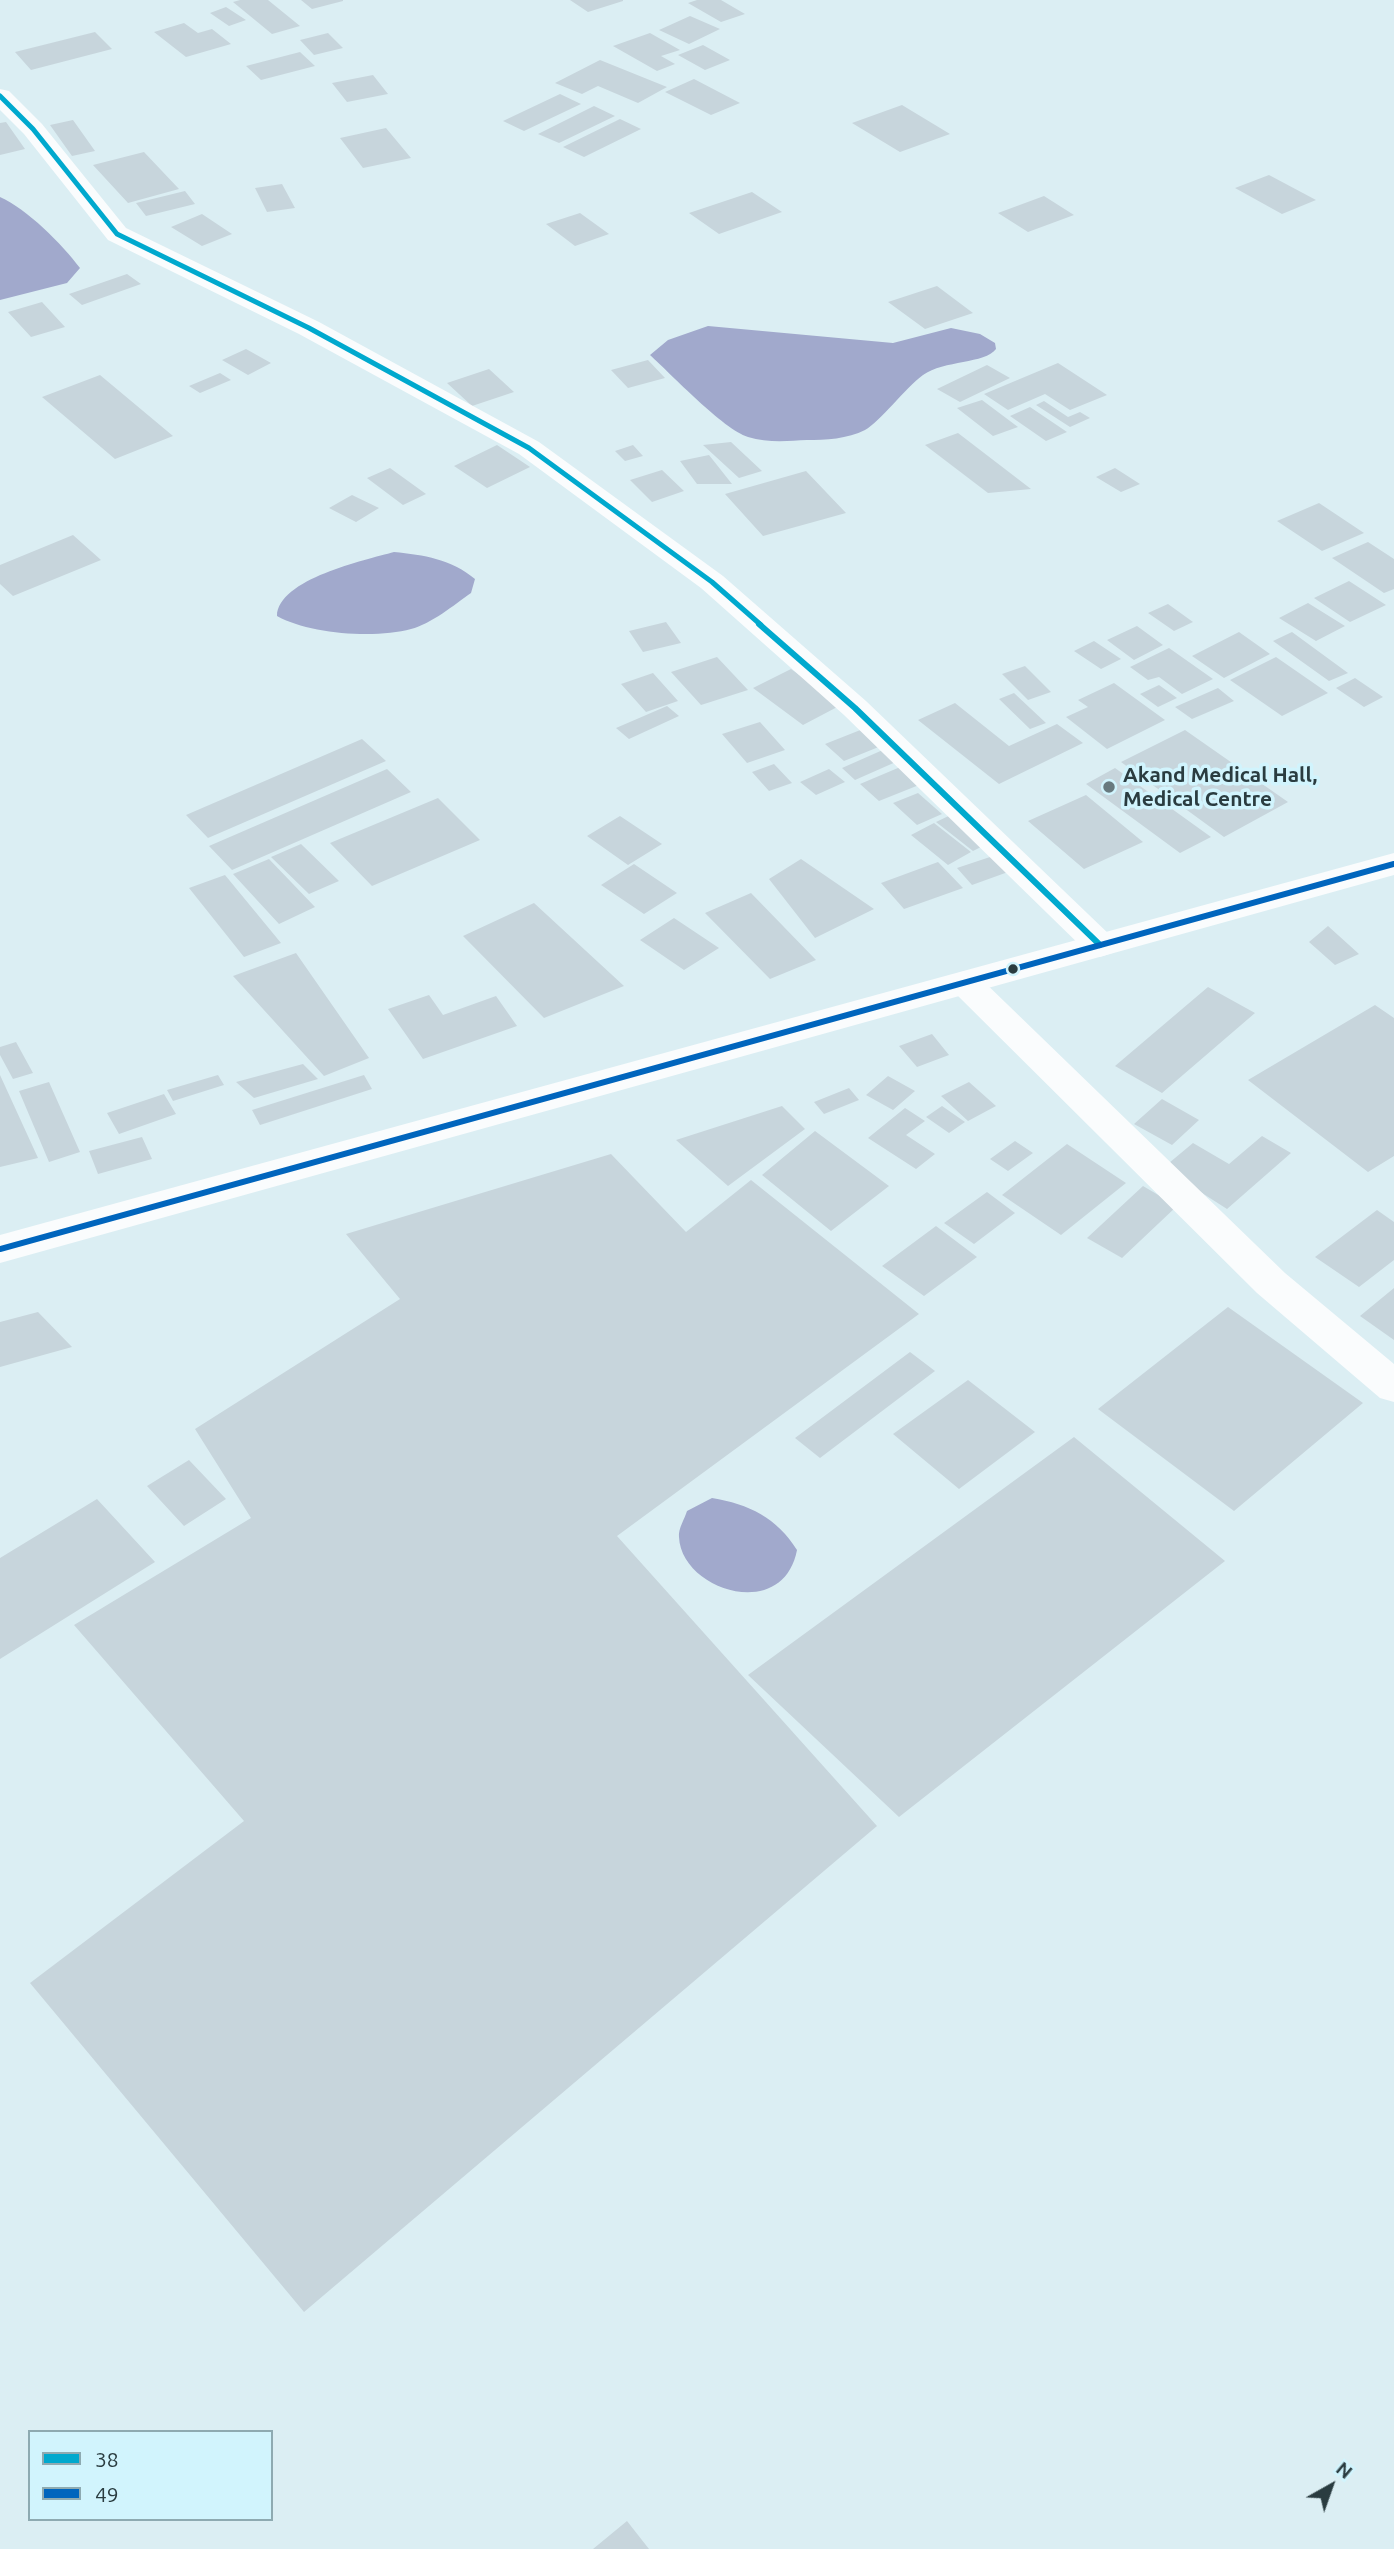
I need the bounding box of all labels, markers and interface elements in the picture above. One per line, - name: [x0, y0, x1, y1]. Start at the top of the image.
- place label: Akand Medical Hall, Medical Centre: [1123, 762, 1317, 812]
- marker: Akand Medical Hall, Medical Centre: [1101, 779, 1117, 795]
- unlabelled marker: [1006, 962, 1020, 976]
- legend: [28, 2430, 273, 2521]
- text: 38: [95, 2447, 119, 2471]
- north arrow: [1296, 2451, 1366, 2521]
- text: N: [1332, 2457, 1357, 2483]
- text: 49: [95, 2482, 119, 2506]

